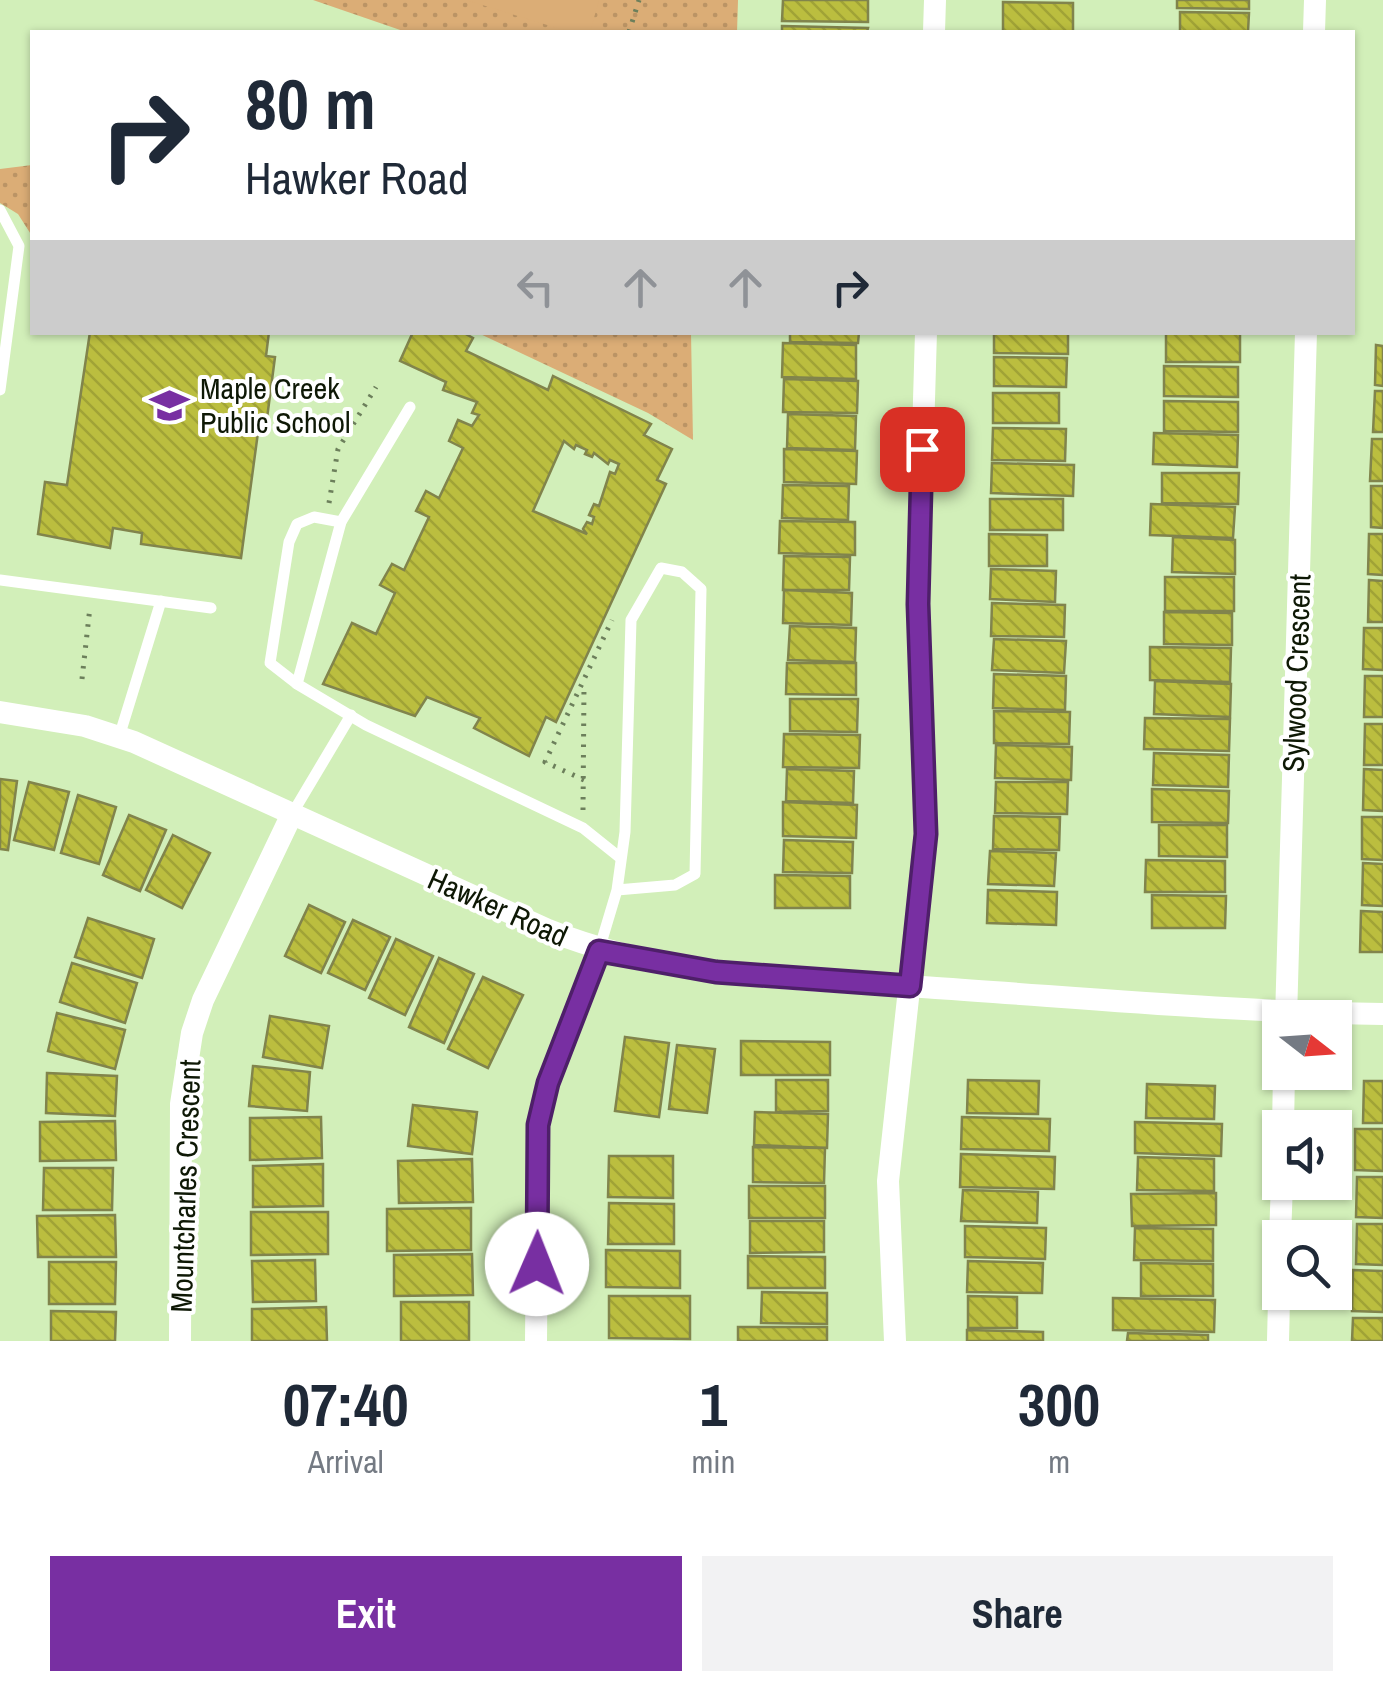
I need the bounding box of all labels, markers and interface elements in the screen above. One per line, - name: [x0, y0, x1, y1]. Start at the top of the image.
- text: 80 m: [245, 57, 376, 151]
- icon: right: [80, 70, 210, 200]
- text: Hawker Road: [245, 147, 469, 208]
- icon: left: [508, 260, 563, 315]
- icon: ahead: [613, 260, 668, 315]
- icon: ahead: [718, 260, 773, 315]
- icon: right: [823, 260, 878, 315]
- place label: Maple Creek Public School: [200, 368, 350, 442]
- school or university icon: Maple Creek Public School: [149, 384, 191, 426]
- pin: [880, 407, 965, 492]
- icon: arrive: [895, 422, 950, 477]
- street label: Sylwood Crescent: [1273, 573, 1319, 773]
- street label: Hawker Road: [422, 858, 574, 956]
- north arrow: [1262, 1000, 1352, 1090]
- map controls: [1262, 1000, 1352, 1310]
- street label: Mountcharles Crescent: [161, 1059, 209, 1313]
- button: sound: [1262, 1110, 1352, 1200]
- position arrow: [485, 1212, 589, 1316]
- button: search: [1262, 1220, 1352, 1310]
- text: 07:40: [283, 1364, 409, 1445]
- text: 1: [700, 1364, 727, 1445]
- text: 300: [1018, 1364, 1100, 1445]
- text: Arrival: [308, 1440, 384, 1483]
- text: min: [691, 1440, 735, 1483]
- text: m: [1048, 1440, 1070, 1483]
- button: Exit: [50, 1556, 682, 1671]
- button: Share: [702, 1556, 1333, 1671]

